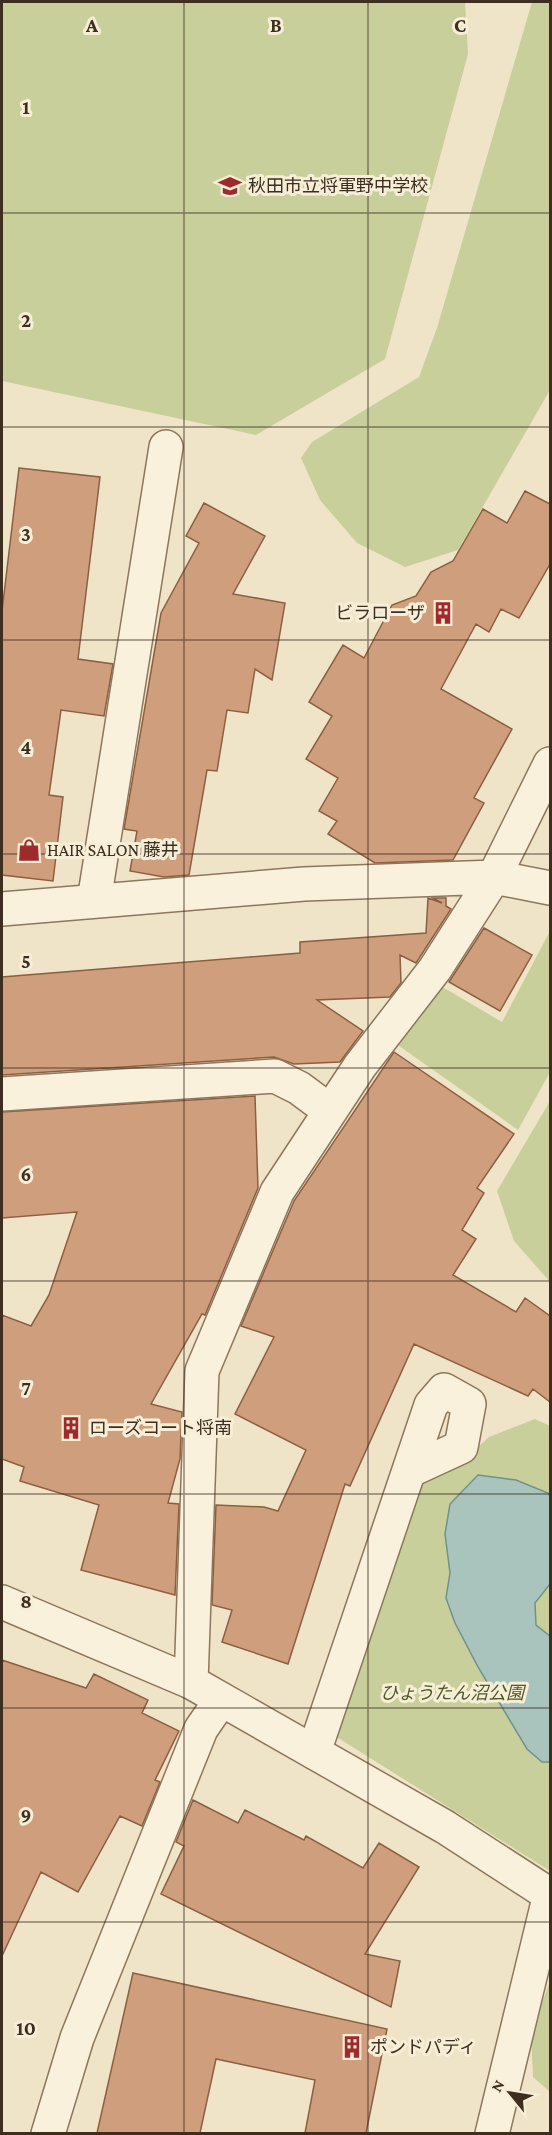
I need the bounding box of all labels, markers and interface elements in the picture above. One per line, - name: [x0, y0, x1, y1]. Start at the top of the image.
- text: A: [85, 14, 99, 36]
- text: B: [270, 14, 282, 36]
- text: C: [454, 14, 466, 36]
- text: 1: [22, 96, 30, 118]
- school or university icon: 秋田市立将軍野中学校: [217, 173, 243, 199]
- place label: 秋田市立将軍野中学校: [248, 176, 428, 196]
- text: 2: [21, 309, 31, 331]
- text: 3: [21, 523, 31, 545]
- building icon: ビラローザ: [430, 600, 456, 626]
- place label: ビラローザ: [335, 603, 425, 623]
- text: 4: [21, 736, 32, 758]
- shop icon: HAIR SALON 藤井: [16, 837, 42, 863]
- place label: HAIR SALON 藤井: [47, 840, 179, 860]
- text: 5: [21, 950, 31, 972]
- text: 6: [21, 1163, 31, 1185]
- text: 7: [21, 1377, 31, 1399]
- building icon: ローズコート将南: [58, 1415, 84, 1441]
- place label: ローズコート将南: [89, 1418, 232, 1438]
- text: 8: [20, 1590, 32, 1612]
- park label: ひょうたん沼公園: [380, 1683, 527, 1703]
- text: 9: [21, 1804, 31, 1826]
- text: 10: [16, 2017, 36, 2039]
- building icon: ポンドパディ: [339, 2034, 365, 2060]
- place label: ポンドパディ: [370, 2037, 477, 2057]
- north arrow: [480, 2063, 540, 2123]
- text: N: [487, 2077, 508, 2095]

